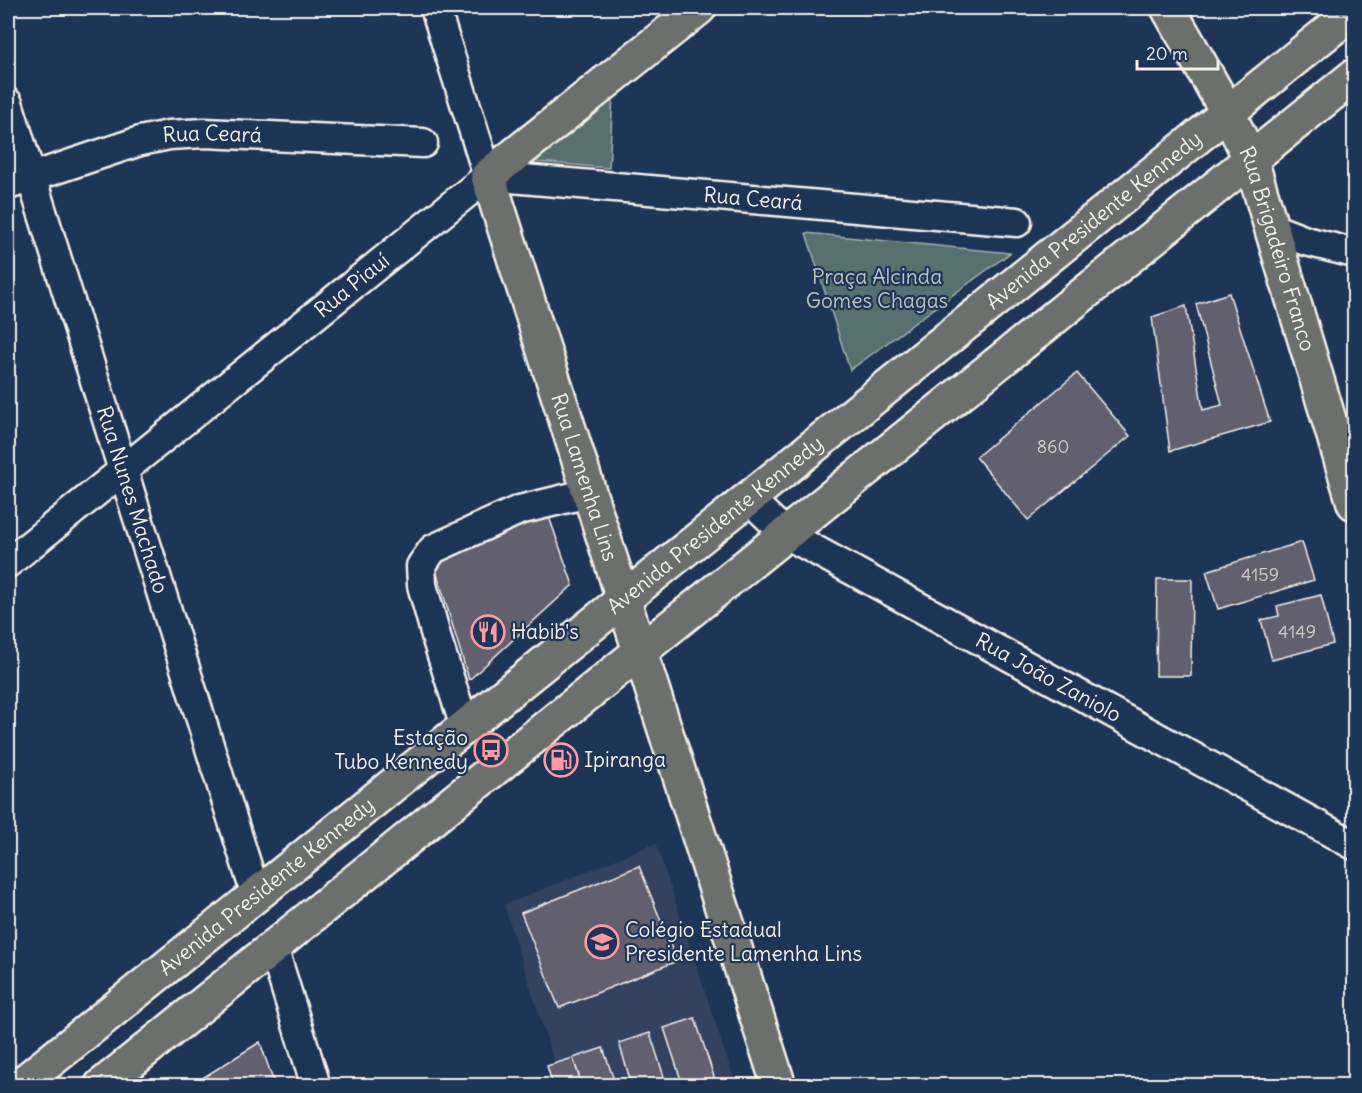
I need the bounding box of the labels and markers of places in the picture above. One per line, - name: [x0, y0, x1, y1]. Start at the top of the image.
- restaurant icon: Habib's: [470, 614, 506, 650]
- place label: Habib's: [511, 618, 579, 645]
- place label: Estação Tubo Kennedy: [334, 724, 468, 775]
- bus stop icon: Estação Tubo Kennedy: [473, 732, 509, 768]
- fuel station icon: Ipiranga: [543, 742, 579, 778]
- place label: Ipiranga: [584, 746, 666, 773]
- place label: Colégio Estadual Presidente Lamenha Lins: [625, 916, 862, 967]
- school or university icon: Colégio Estadual Presidente Lamenha Lins: [584, 924, 620, 960]

